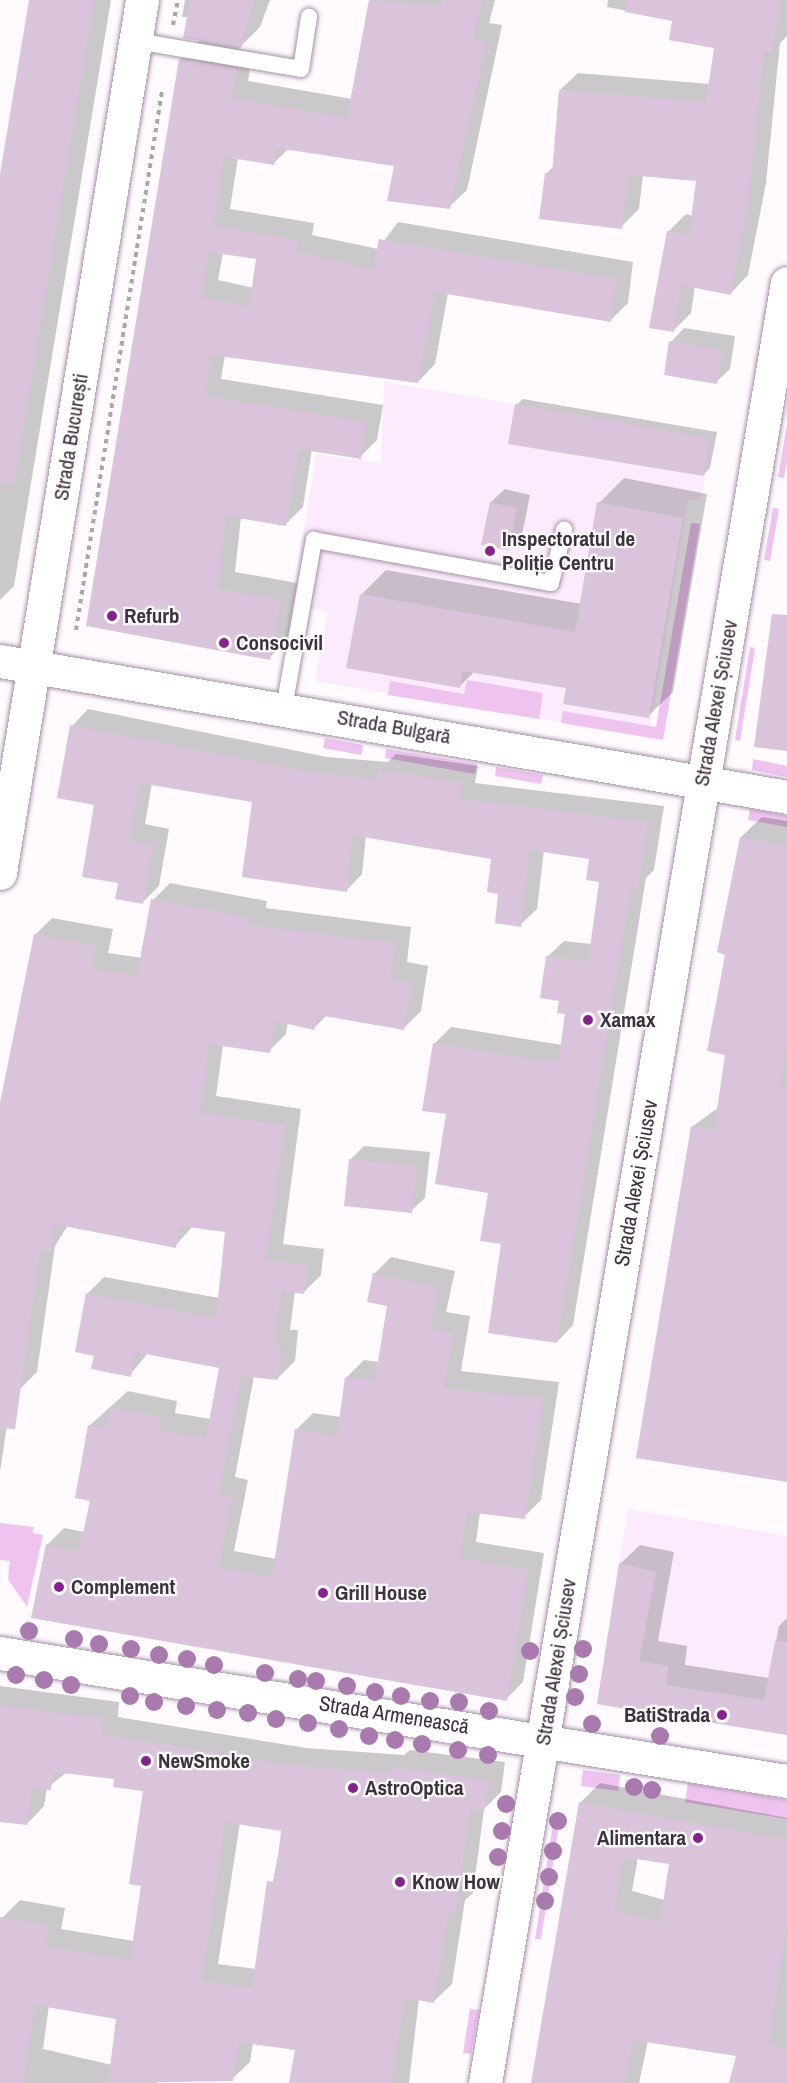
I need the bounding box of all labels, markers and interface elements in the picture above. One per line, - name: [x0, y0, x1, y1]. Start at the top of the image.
- street label: Strada București: [49, 372, 93, 502]
- place label: Inspectoratul de Poliție Centru: [502, 526, 635, 576]
- marker: Inspectoratul de Poliție Centru: [483, 544, 497, 558]
- place label: Refurb: [124, 603, 179, 629]
- marker: Refurb: [105, 609, 119, 623]
- street label: Strada Alexei Șciusev: [689, 617, 743, 789]
- place label: Consocivil: [236, 630, 323, 656]
- marker: Consocivil: [217, 636, 231, 650]
- street label: Strada Bulgară: [335, 705, 453, 749]
- place label: Xamax: [600, 1007, 656, 1033]
- marker: Xamax: [581, 1013, 595, 1027]
- street label: Strada Alexei Șciusev: [609, 1097, 663, 1269]
- place label: Complement: [71, 1574, 175, 1600]
- street label: Strada Alexei Șciusev: [530, 1576, 582, 1748]
- marker: Complement: [52, 1580, 66, 1594]
- place label: Grill House: [335, 1580, 427, 1606]
- marker: Grill House: [316, 1586, 330, 1600]
- street label: Strada Armenească: [317, 1691, 471, 1739]
- place label: BatiStrada: [624, 1702, 710, 1728]
- marker: BatiStrada: [715, 1708, 729, 1722]
- place label: NewSmoke: [158, 1748, 250, 1774]
- marker: NewSmoke: [139, 1754, 153, 1768]
- place label: AstroOptica: [365, 1775, 464, 1801]
- marker: AstroOptica: [346, 1781, 360, 1795]
- place label: Alimentara: [597, 1825, 686, 1851]
- marker: Alimentara: [691, 1831, 705, 1845]
- place label: Know How: [412, 1869, 500, 1895]
- marker: Know How: [393, 1875, 407, 1889]

